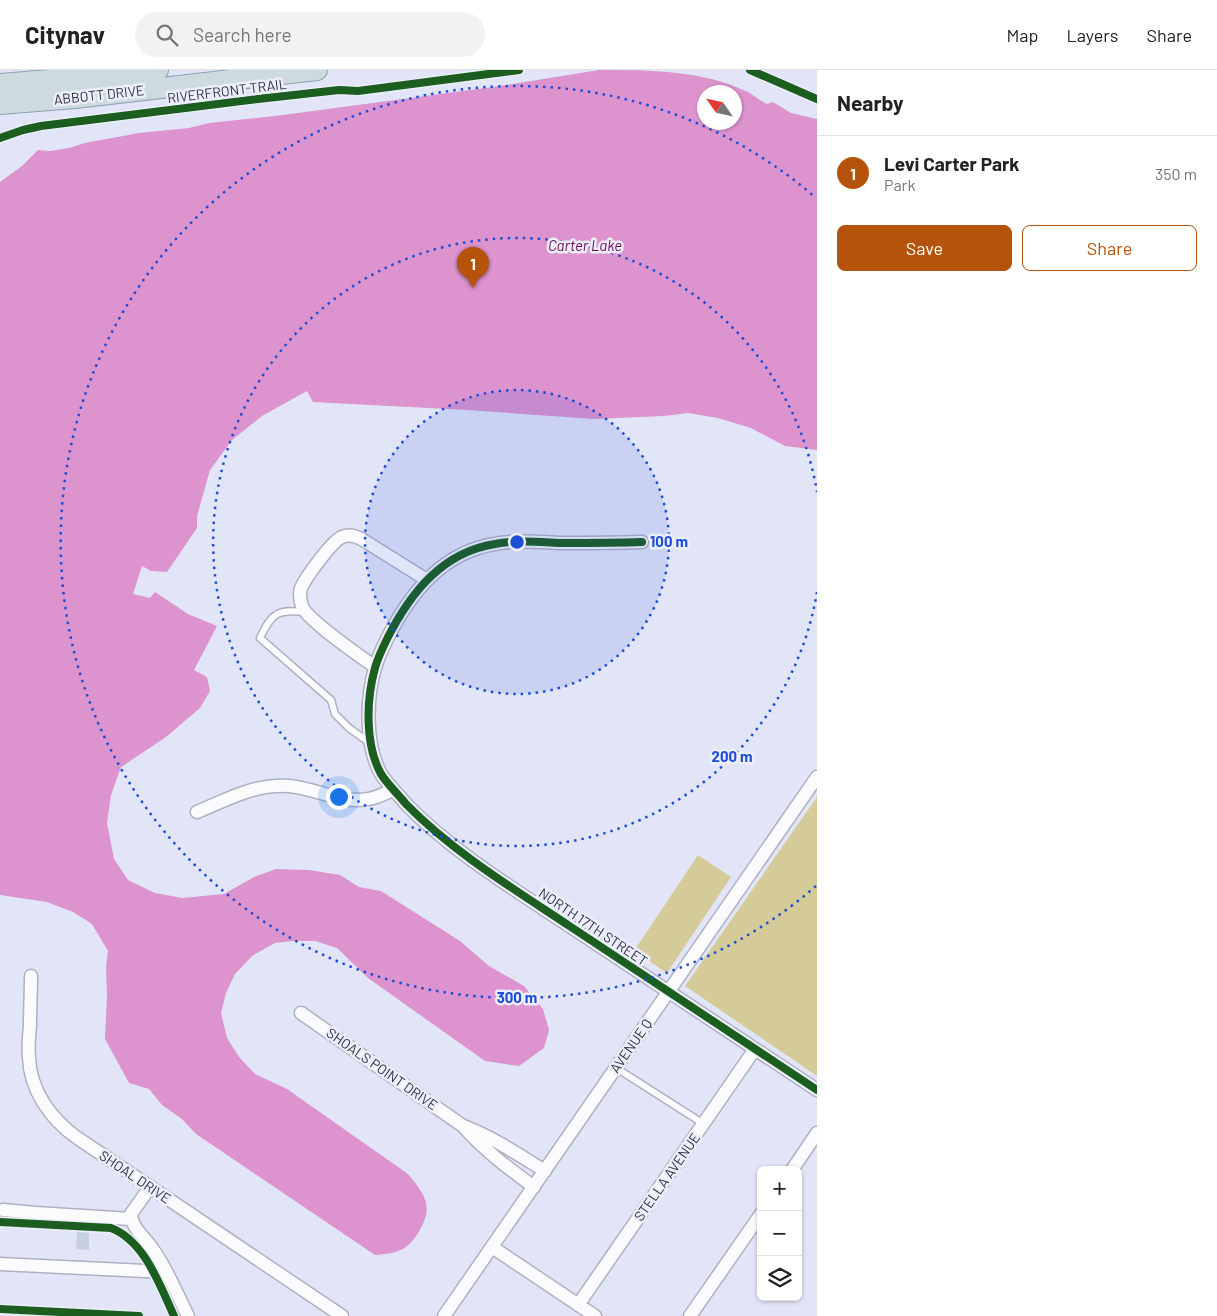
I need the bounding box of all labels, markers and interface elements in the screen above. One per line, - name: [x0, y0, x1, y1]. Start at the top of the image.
- search box: [135, 12, 485, 57]
- text: Citynav: [25, 20, 105, 49]
- icon: search: [153, 21, 181, 49]
- text: Search here: [193, 23, 292, 46]
- text: Map: [1006, 24, 1038, 46]
- text: Layers: [1066, 24, 1119, 46]
- text: Share: [1147, 24, 1192, 46]
- street label: RIVERFRONT TRAIL: [166, 75, 288, 106]
- street label: ABBOTT DRIVE: [53, 81, 145, 108]
- north arrow: [697, 85, 742, 130]
- text: Nearby: [837, 90, 903, 115]
- text: Levi Carter Park: [884, 152, 1019, 175]
- text: 1: [850, 164, 856, 183]
- text: 350 m: [1155, 164, 1197, 183]
- text: Park: [884, 175, 915, 194]
- button: Save: [837, 225, 1012, 271]
- button: Share: [1022, 225, 1197, 271]
- water label: Carter Lake: [548, 236, 622, 254]
- pin: 1: [457, 247, 489, 288]
- text: 100 m: [650, 532, 688, 550]
- centre of rings: [508, 533, 526, 551]
- text: 200 m: [711, 747, 753, 765]
- your location: [326, 784, 352, 810]
- street label: NORTH 17TH STREET: [536, 884, 651, 969]
- text: 300 m: [497, 988, 537, 1006]
- street label: AVENUE Q: [606, 1015, 655, 1076]
- street label: SHOALS POINT DRIVE: [323, 1024, 441, 1113]
- street label: STELLA AVENUE: [630, 1129, 703, 1224]
- street label: SHOAL DRIVE: [96, 1146, 174, 1207]
- map controls: [757, 1166, 802, 1301]
- button: +: [757, 1166, 802, 1211]
- button: −: [757, 1211, 802, 1256]
- button: layers: [757, 1256, 802, 1301]

